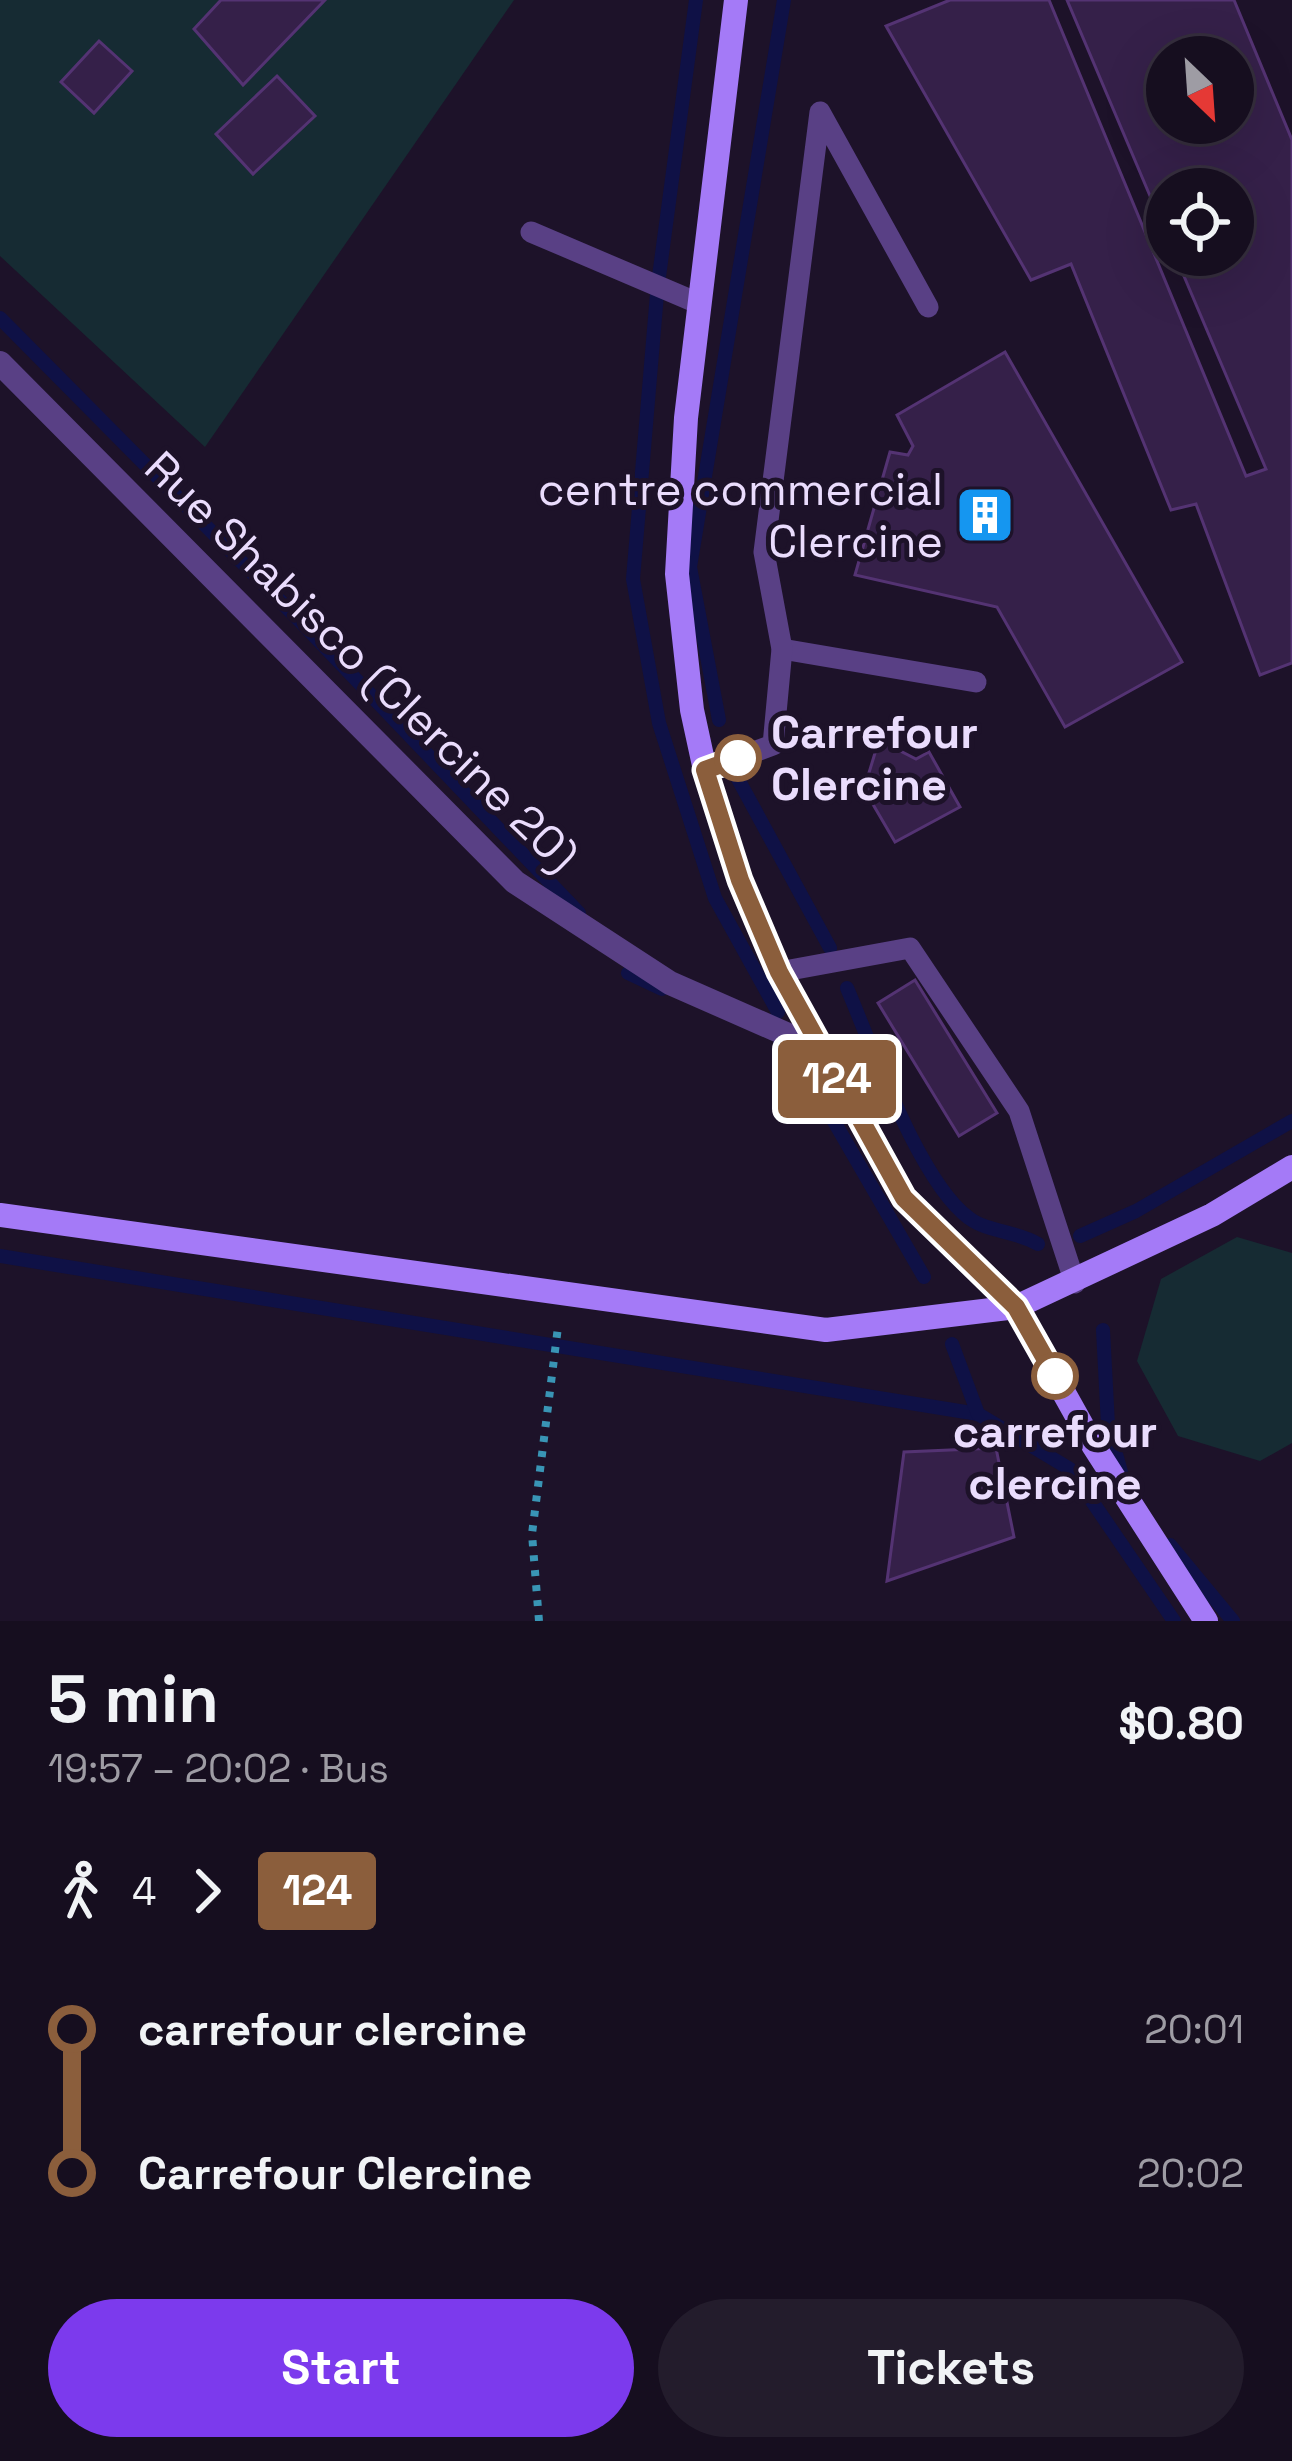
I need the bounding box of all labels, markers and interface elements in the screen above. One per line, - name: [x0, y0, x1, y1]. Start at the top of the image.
- north arrow: [1146, 36, 1254, 144]
- map controls: [1146, 36, 1254, 276]
- button: locate: [1146, 168, 1254, 276]
- street label: Rue Shabisco (Clercine 20): [133, 439, 590, 884]
- place label: centre commercial Clercine: [538, 461, 943, 570]
- building icon: centre commercial Clercine: [954, 484, 1016, 546]
- place label: Carrefour Clercine: [771, 704, 978, 813]
- marker: Carrefour Clercine: [716, 736, 760, 780]
- line badge: 124: [768, 1040, 906, 1118]
- text: 124: [802, 1052, 872, 1105]
- marker: carrefour clercine: [1033, 1354, 1077, 1398]
- place label: carrefour clercine: [953, 1403, 1157, 1512]
- text: 5 min: [48, 1657, 219, 1741]
- text: $0.80: [1119, 1695, 1244, 1752]
- text: 19:57 – 20:02 · Bus: [48, 1744, 389, 1793]
- icon: walk: [48, 1858, 114, 1924]
- icon: forward: [174, 1858, 240, 1924]
- text: 124: [282, 1864, 352, 1917]
- text: 4: [132, 1867, 156, 1916]
- text: carrefour clercine: [138, 2001, 527, 2058]
- text: 20:01: [1144, 2005, 1244, 2054]
- text: Carrefour Clercine: [138, 2145, 532, 2202]
- text: 20:02: [1137, 2149, 1244, 2198]
- button: Start: [48, 2299, 634, 2437]
- button: Tickets: [658, 2299, 1244, 2437]

